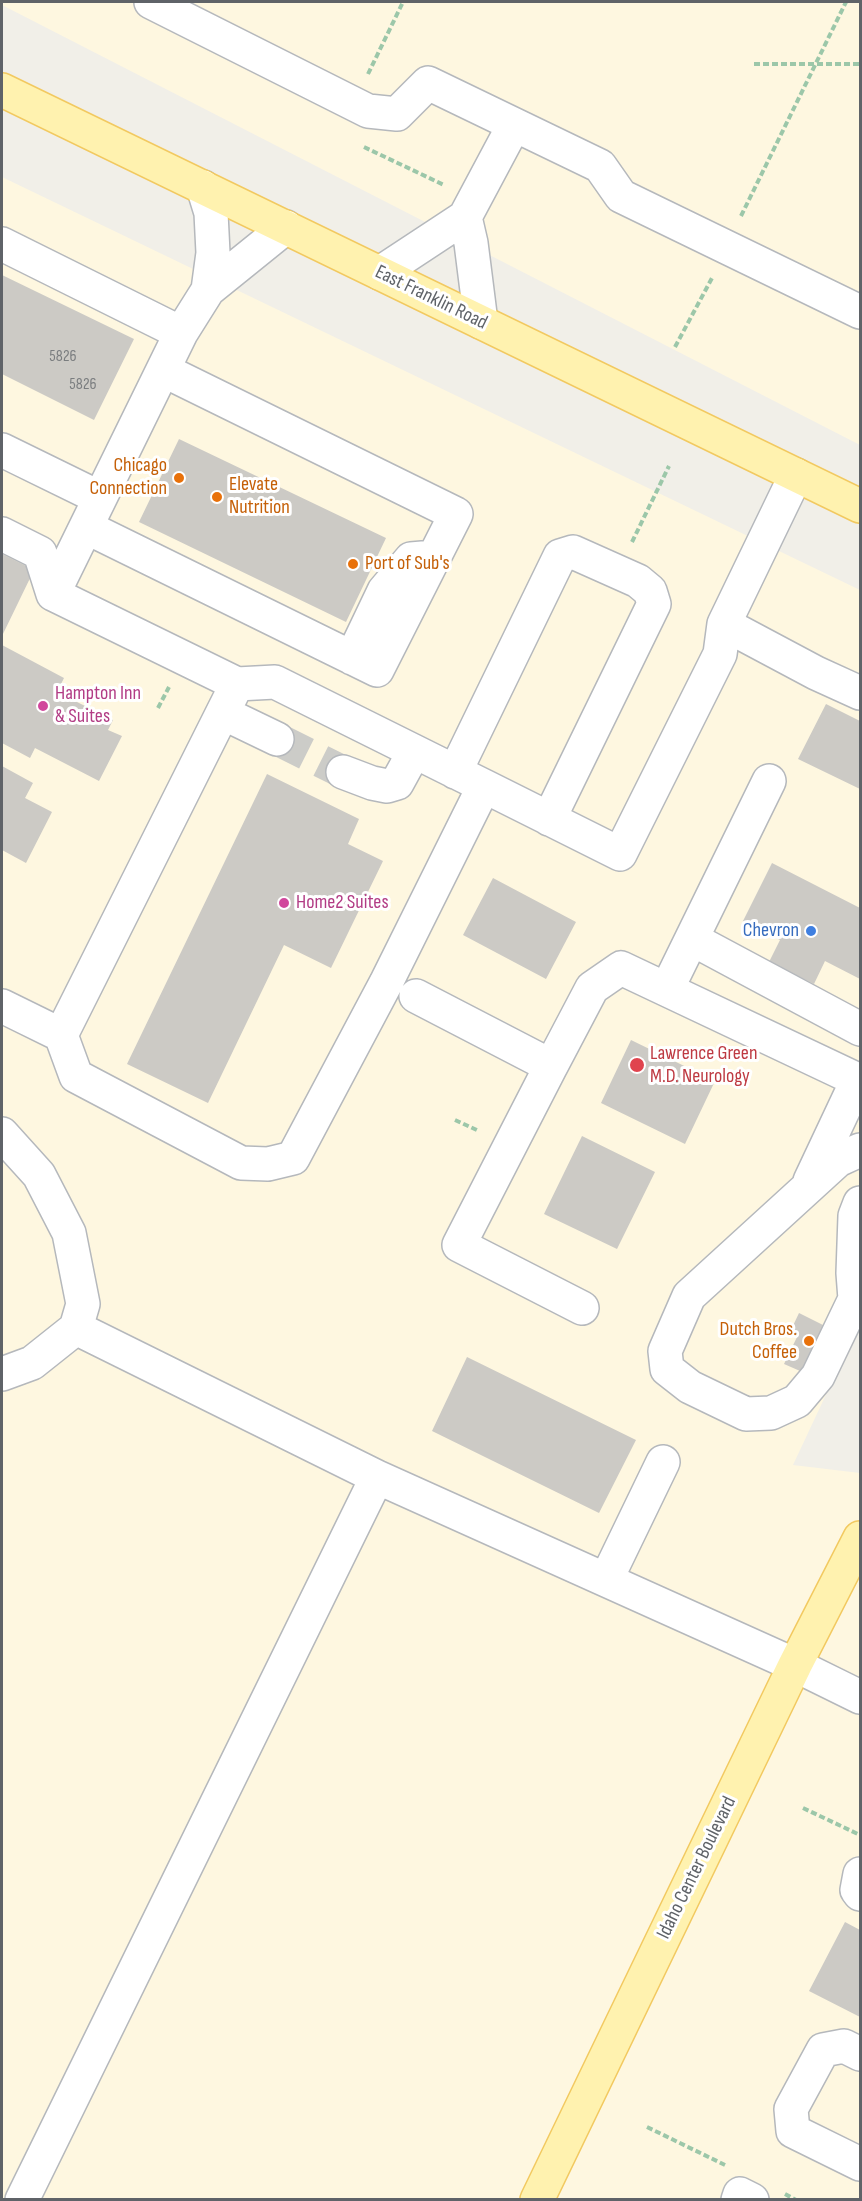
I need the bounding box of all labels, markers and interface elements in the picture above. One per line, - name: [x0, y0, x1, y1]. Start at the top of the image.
- street label: East Franklin Road: [371, 260, 491, 336]
- house number: 5826: [49, 347, 77, 367]
- house number: 5826: [69, 375, 97, 395]
- place label: Chicago Connection: [89, 454, 167, 501]
- marker: Chicago Connection: [172, 471, 186, 485]
- place label: Elevate Nutrition: [229, 473, 290, 520]
- marker: Elevate Nutrition: [210, 490, 224, 504]
- place label: Port of Sub's: [365, 552, 450, 576]
- marker: Port of Sub's: [346, 557, 360, 571]
- place label: Hampton Inn & Suites: [55, 682, 141, 729]
- marker: Hampton Inn & Suites: [36, 699, 50, 713]
- place label: Home2 Suites: [296, 891, 389, 915]
- marker: Home2 Suites: [277, 896, 291, 910]
- place label: Chevron: [743, 919, 799, 943]
- marker: Chevron: [804, 924, 818, 938]
- place label: Lawrence Green M.D. Neurology: [650, 1042, 757, 1089]
- marker: Lawrence Green M.D. Neurology: [628, 1056, 646, 1074]
- place label: Dutch Bros. Coffee: [720, 1318, 797, 1365]
- marker: Dutch Bros. Coffee: [802, 1334, 816, 1348]
- street label: Idaho Center Boulevard: [652, 1793, 742, 1943]

